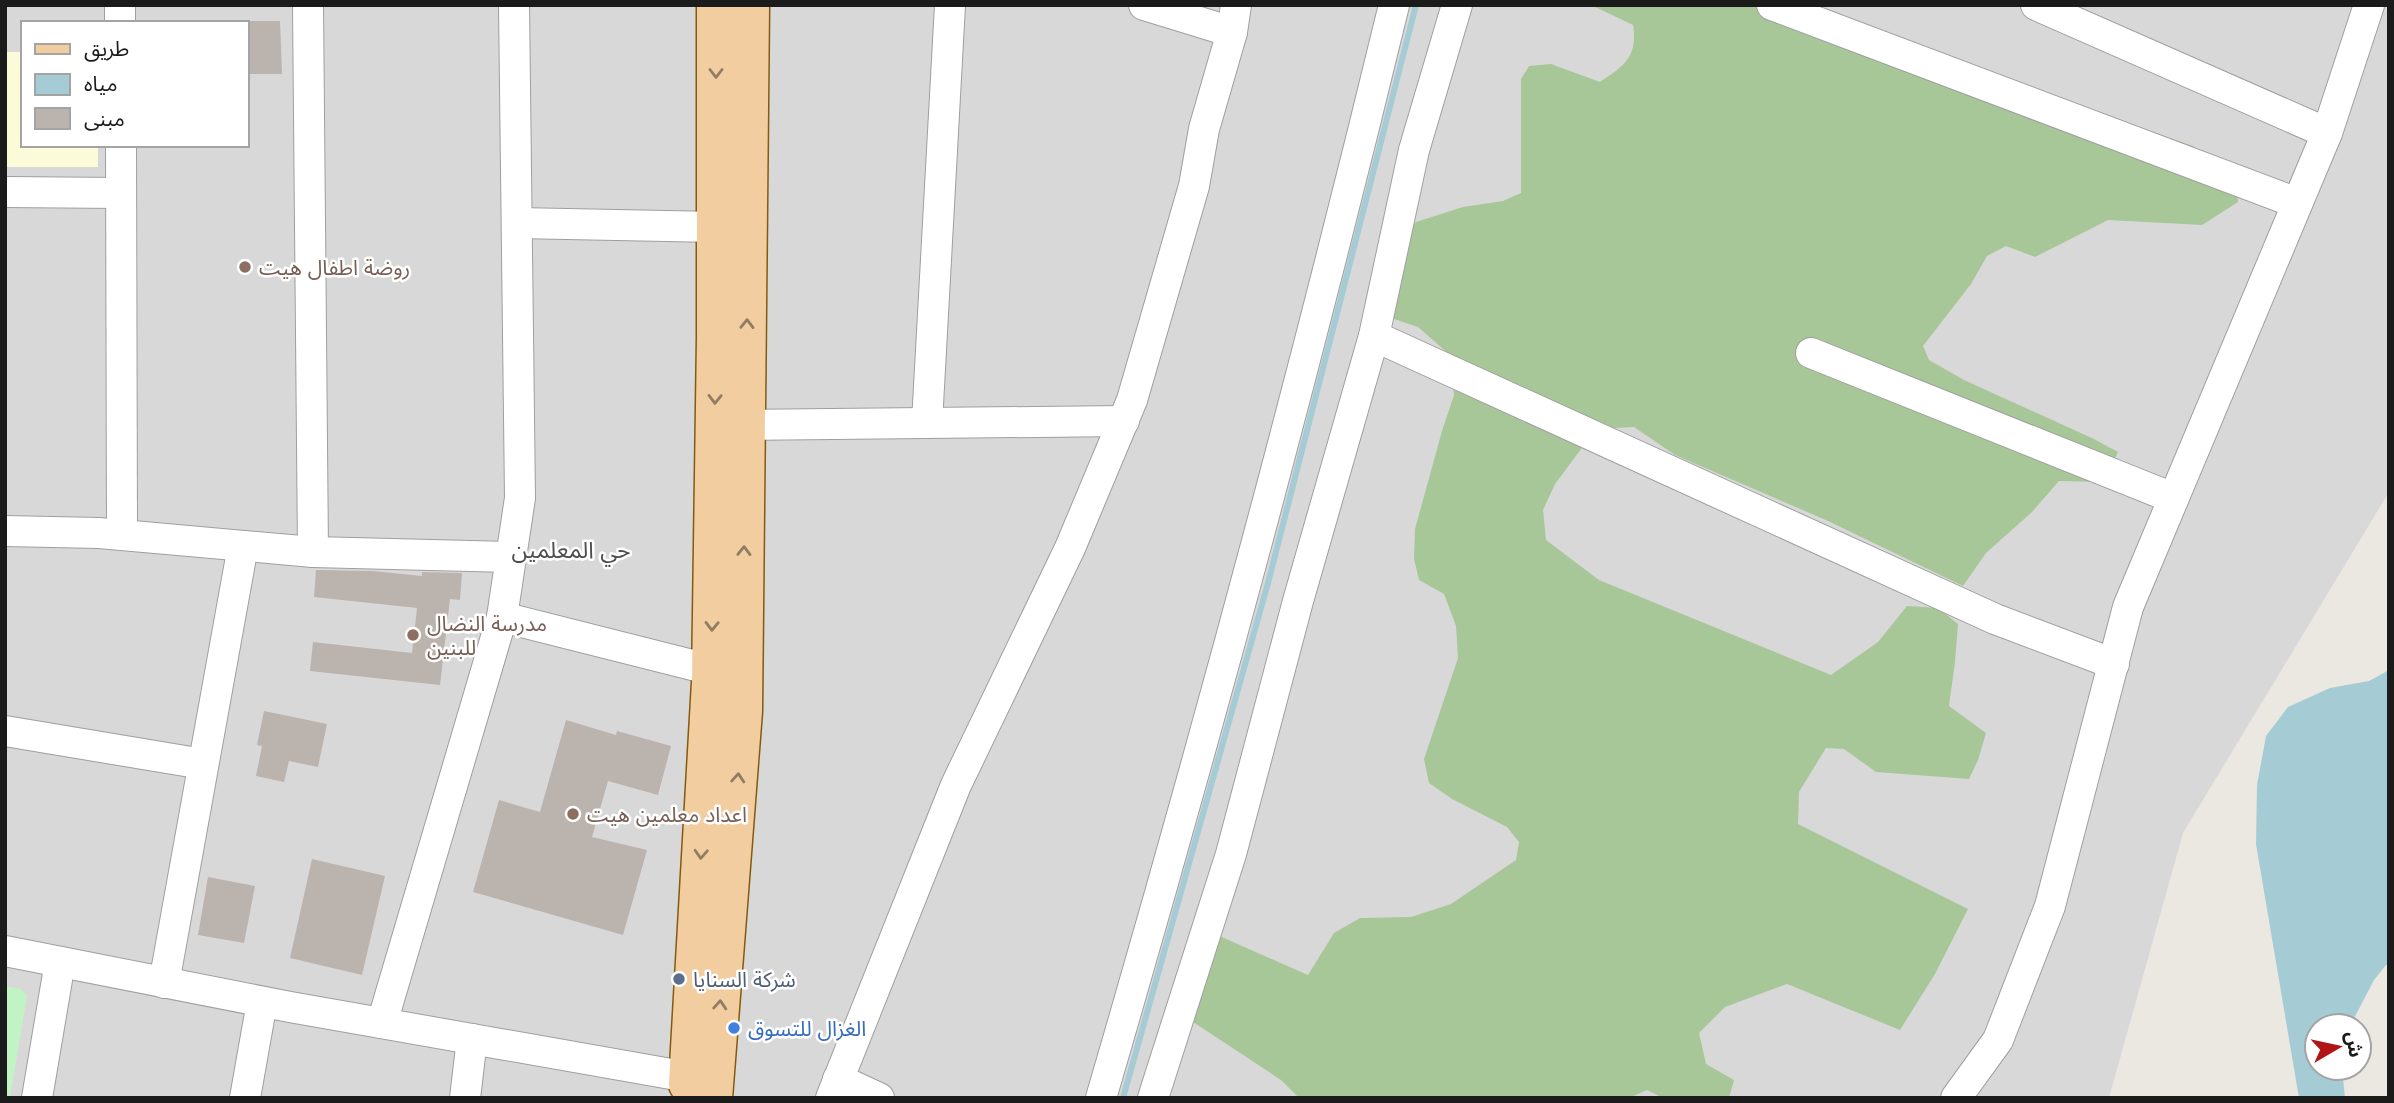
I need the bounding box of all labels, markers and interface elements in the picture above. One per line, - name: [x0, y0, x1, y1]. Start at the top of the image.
- legend: [21, 21, 248, 147]
- text: طريق: [84, 36, 129, 62]
- one-way arrow: [708, 69, 724, 79]
- text: مياه: [84, 71, 117, 96]
- text: مبنى: [84, 106, 125, 131]
- place label: روضة اطفال هيت: [259, 255, 410, 280]
- marker: روضة اطفال هيت: [237, 259, 253, 275]
- one-way arrow: [739, 318, 755, 328]
- one-way arrow: [708, 394, 723, 405]
- district label: حي المعلمين: [511, 536, 631, 567]
- one-way arrow: [736, 545, 752, 556]
- place label: مدرسة النضال للبنين: [427, 611, 547, 660]
- one-way arrow: [705, 621, 720, 632]
- marker: مدرسة النضال للبنين: [405, 627, 421, 643]
- one-way arrow: [730, 773, 745, 784]
- place label: اعداد معلمين هيت: [587, 802, 747, 827]
- marker: اعداد معلمين هيت: [565, 806, 581, 822]
- one-way arrow: [694, 848, 709, 859]
- place label: شركة السنايا: [693, 967, 796, 992]
- marker: شركة السنايا: [671, 971, 687, 987]
- one-way arrow: [712, 999, 727, 1010]
- north arrow: [2303, 1012, 2373, 1082]
- place label: الغزال للتسوق: [748, 1016, 866, 1041]
- marker: الغزال للتسوق: [726, 1020, 742, 1036]
- text: ش: [2341, 1030, 2368, 1059]

